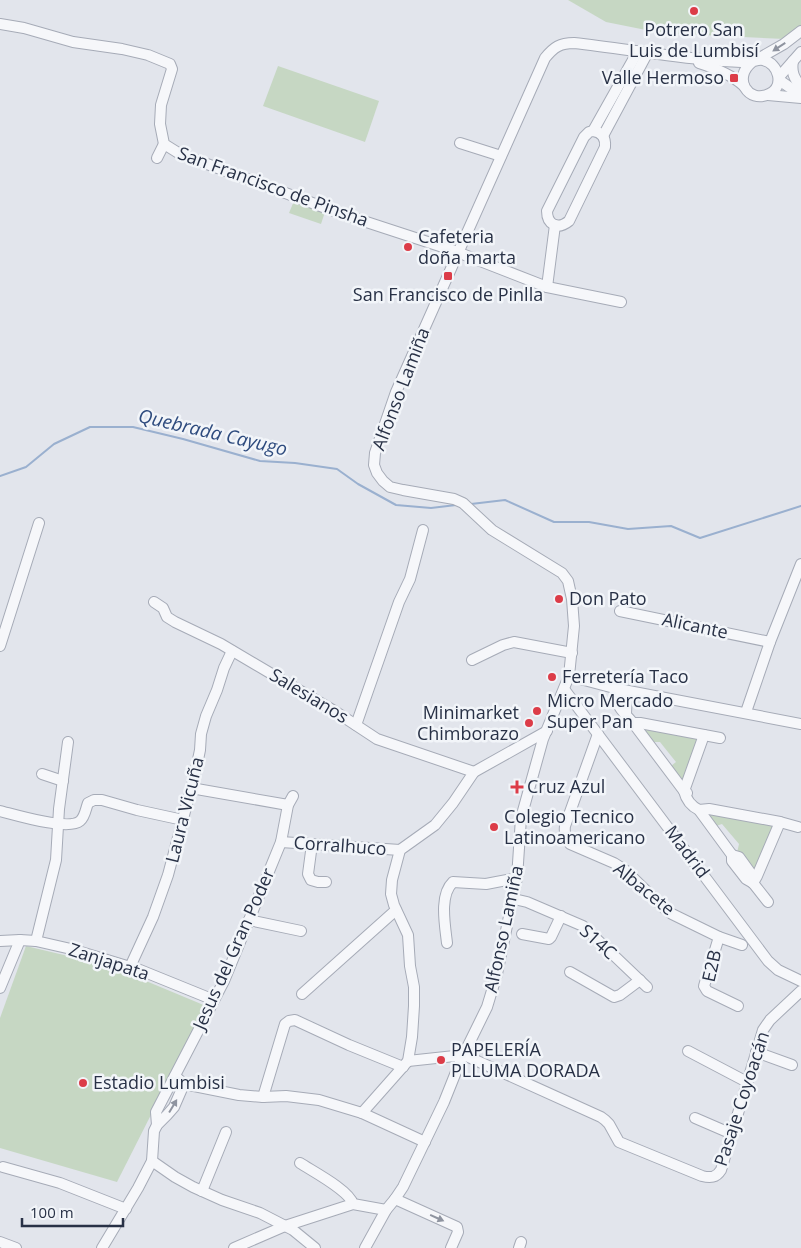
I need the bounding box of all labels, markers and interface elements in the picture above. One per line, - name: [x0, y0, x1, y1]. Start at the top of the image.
- marker: Potrero San Luis de Lumbisí: [688, 5, 700, 17]
- place label: Potrero San Luis de Lumbisí: [629, 17, 759, 62]
- one-way arrow: [773, 42, 786, 52]
- place label: Valle Hermoso: [602, 65, 724, 89]
- marker: Valle Hermoso: [728, 72, 740, 84]
- street label: San Francisco de Pinsha: [175, 140, 372, 232]
- place label: Cafeteria doña marta: [418, 224, 516, 269]
- marker: Cafeteria doña marta: [402, 241, 414, 253]
- marker: San Francisco de Pinlla: [442, 270, 454, 282]
- place label: San Francisco de Pinlla: [353, 282, 543, 306]
- street label: Alfonso Lamiña: [366, 324, 434, 453]
- water label: Quebrada Cayugo: [136, 402, 290, 462]
- place label: Don Pato: [569, 586, 647, 610]
- marker: Don Pato: [553, 593, 565, 605]
- street label: Alicante: [660, 606, 730, 644]
- street label: Salesianos: [266, 662, 353, 728]
- place label: Ferretería Taco: [562, 664, 689, 688]
- marker: Ferretería Taco: [546, 671, 558, 683]
- place label: Micro Mercado Super Pan: [547, 688, 673, 733]
- place label: Minimarket Chimborazo: [417, 700, 519, 745]
- marker: Micro Mercado Super Pan: [531, 705, 543, 717]
- marker: Minimarket Chimborazo: [523, 717, 535, 729]
- street label: Laura Vicuña: [159, 754, 209, 865]
- place label: Cruz Azul: [527, 774, 605, 798]
- marker: Cruz Azul: [511, 781, 523, 793]
- place label: Colegio Tecnico Latinoamericano: [504, 804, 645, 849]
- street label: Madrid: [660, 820, 715, 883]
- marker: Colegio Tecnico Latinoamericano: [488, 821, 500, 833]
- street label: Corralhuco: [293, 830, 387, 860]
- street label: Albacete: [609, 856, 680, 920]
- street label: Jesus del Gran Poder: [186, 863, 280, 1035]
- street label: Alfonso Lamiña: [478, 863, 528, 995]
- street label: S14C: [575, 918, 622, 964]
- street label: Zanjapata: [66, 937, 153, 985]
- street label: E2B: [696, 948, 726, 984]
- street label: Pasaje Coyoacán: [708, 1028, 774, 1169]
- place label: PAPELERÍA PLLUMA DORADA: [451, 1037, 601, 1082]
- marker: PAPELERÍA PLLUMA DORADA: [435, 1054, 447, 1066]
- place label: Estadio Lumbisi: [93, 1070, 225, 1094]
- marker: Estadio Lumbisi: [77, 1077, 89, 1089]
- one-way arrow: [168, 1100, 177, 1113]
- scale bar: [22, 1196, 124, 1228]
- text: 100 m: [30, 1202, 74, 1222]
- one-way arrow: [430, 1214, 444, 1222]

